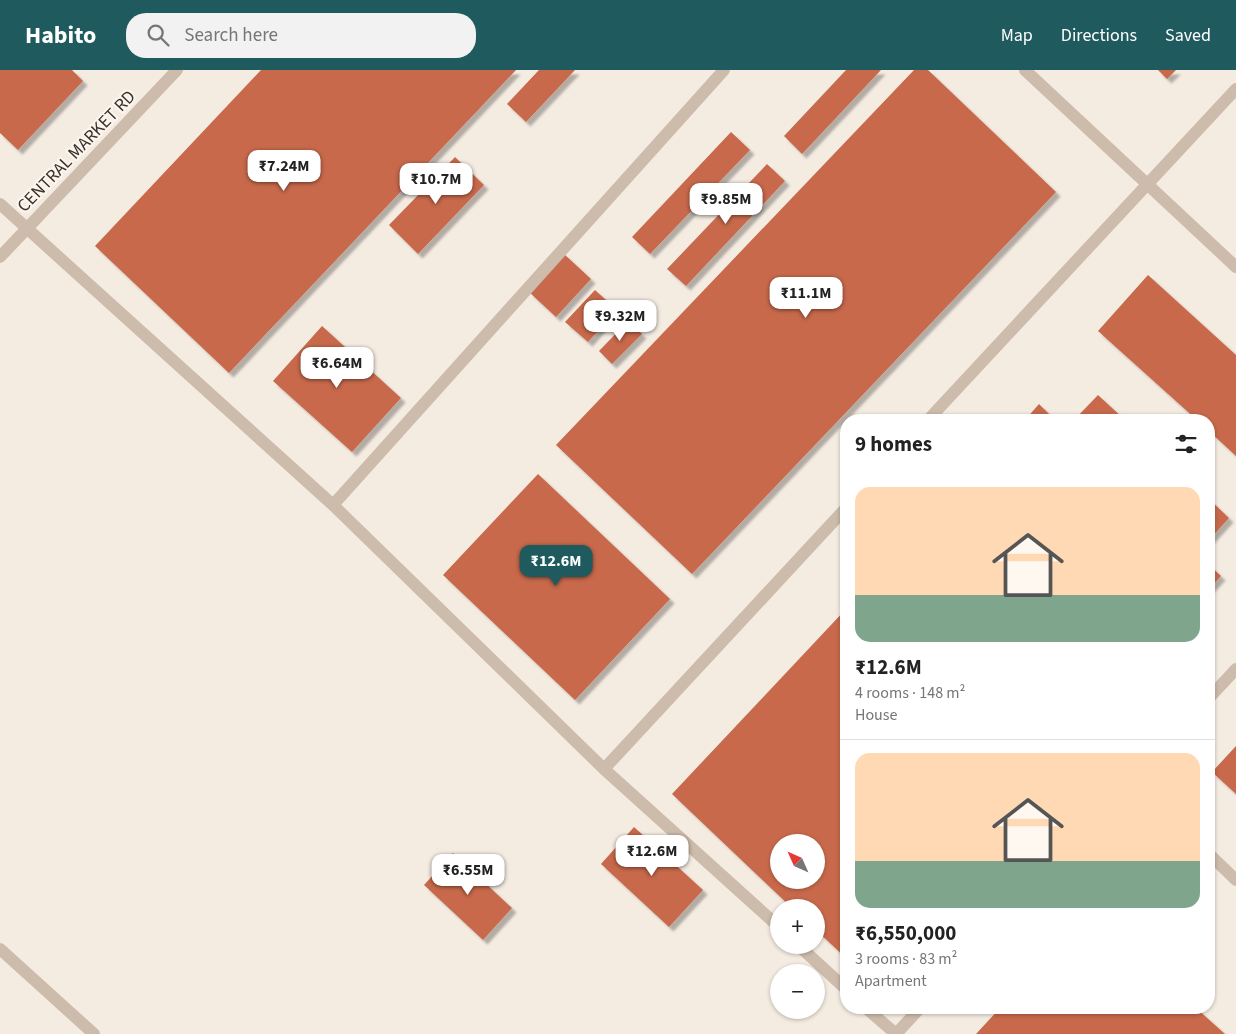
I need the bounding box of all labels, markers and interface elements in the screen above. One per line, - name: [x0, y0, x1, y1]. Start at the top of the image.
- search box: [126, 13, 476, 58]
- text: Habito: [25, 18, 96, 53]
- icon: search: [144, 21, 172, 49]
- text: Search here: [184, 22, 278, 49]
- text: Map: [1001, 23, 1033, 48]
- text: Directions: [1061, 23, 1137, 48]
- text: Saved: [1165, 23, 1211, 48]
- street label: CENTRAL MARKET RD: [11, 85, 141, 218]
- pin: ₹7.24M: [243, 150, 325, 192]
- text: ₹7.24M: [259, 155, 309, 177]
- pin: ₹10.7M: [395, 162, 477, 205]
- text: ₹10.7M: [411, 168, 461, 190]
- pin: ₹9.85M: [685, 182, 767, 225]
- text: ₹9.85M: [701, 188, 751, 210]
- pin: ₹11.1M: [765, 276, 847, 319]
- text: ₹11.1M: [781, 282, 831, 304]
- pin: ₹9.32M: [579, 300, 661, 342]
- text: ₹9.32M: [595, 305, 645, 327]
- pin: ₹6.64M: [296, 346, 378, 389]
- text: ₹6.64M: [312, 352, 362, 374]
- text: 9 homes: [855, 429, 932, 459]
- icon: filters: [1172, 430, 1200, 458]
- icon: home: [983, 520, 1073, 610]
- pin: ₹12.6M: [515, 544, 597, 587]
- text: ₹12.6M: [531, 550, 581, 572]
- text: ₹12.6M: [855, 652, 922, 682]
- text: 4 rooms · 148 m²: [855, 682, 965, 704]
- text: House: [855, 704, 897, 726]
- icon: home: [983, 785, 1073, 875]
- pin: ₹12.6M: [611, 834, 693, 877]
- north arrow: [770, 834, 825, 889]
- map controls: [770, 834, 825, 1019]
- text: ₹12.6M: [627, 840, 677, 862]
- pin: ₹6.55M: [427, 854, 509, 896]
- text: ₹6.55M: [443, 859, 493, 881]
- button: +: [770, 899, 825, 954]
- text: ₹6,550,000: [855, 918, 956, 948]
- text: 3 rooms · 83 m²: [855, 948, 957, 970]
- button: −: [770, 964, 825, 1019]
- text: Apartment: [855, 970, 927, 992]

